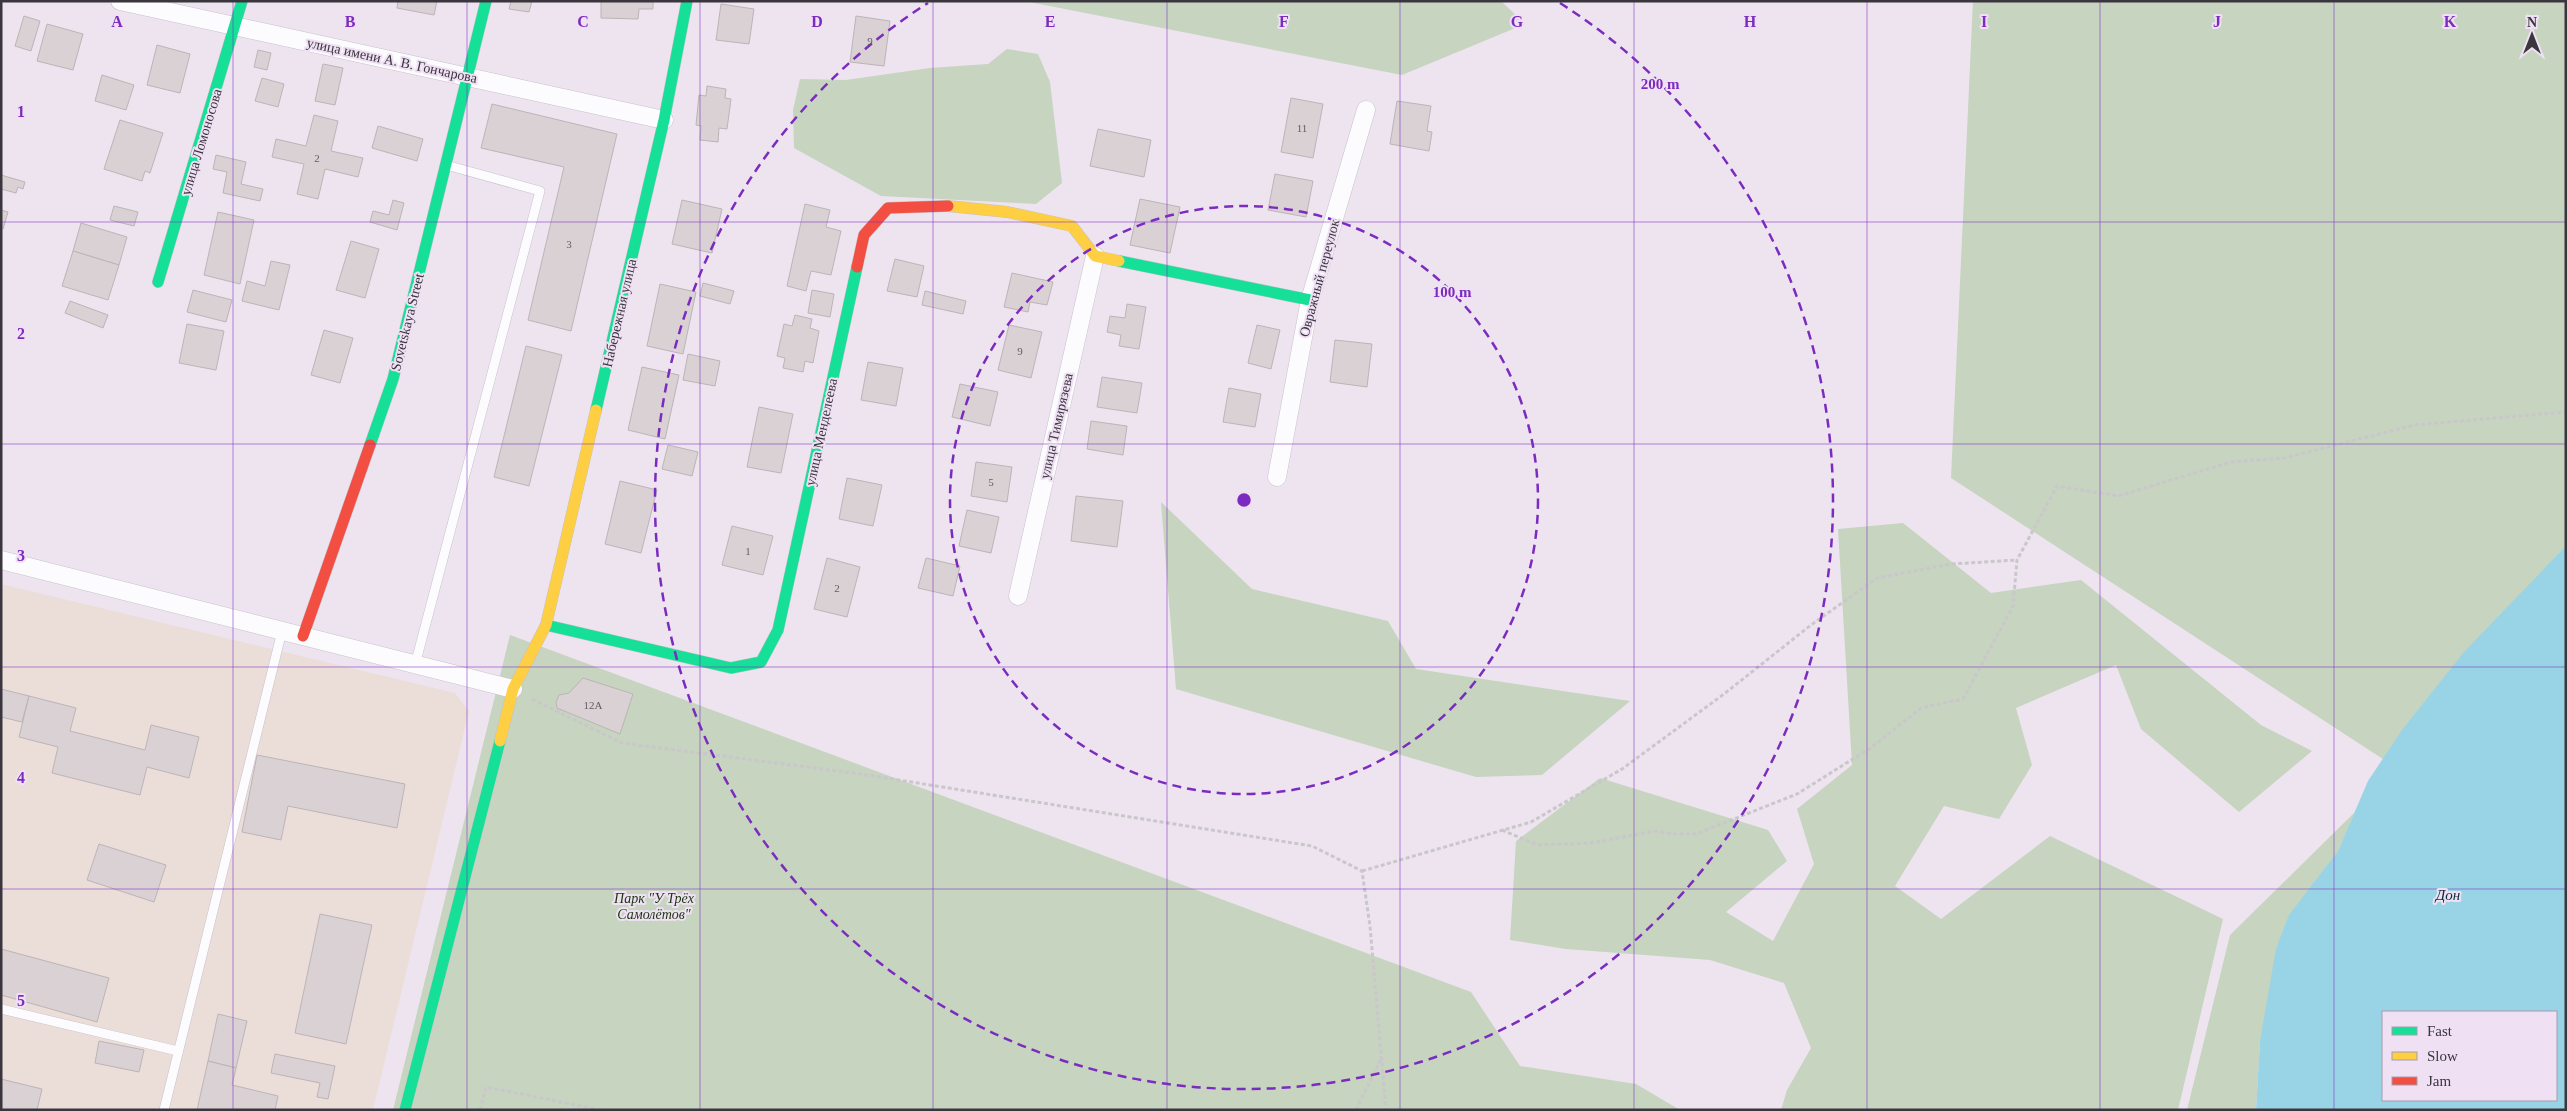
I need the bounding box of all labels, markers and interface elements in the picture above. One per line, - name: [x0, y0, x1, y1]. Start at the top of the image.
- north arrow: [2507, 10, 2557, 60]
- text: A: [111, 13, 123, 30]
- text: B: [345, 13, 356, 30]
- text: C: [577, 13, 589, 30]
- text: D: [811, 13, 823, 30]
- text: E: [1045, 13, 1055, 30]
- text: F: [1279, 13, 1289, 30]
- text: G: [1511, 13, 1524, 30]
- text: H: [1744, 13, 1757, 30]
- text: I: [1981, 13, 1987, 30]
- text: J: [2213, 13, 2221, 30]
- text: K: [2444, 13, 2457, 30]
- text: N: [2527, 15, 2537, 30]
- street label: улица имени А. В. Гончарова: [305, 35, 479, 86]
- house number: 9: [867, 35, 873, 47]
- text: 200 m: [1641, 76, 1680, 92]
- street label: улица Ломоносова: [178, 86, 225, 197]
- text: 1: [17, 103, 25, 120]
- house number: 11: [1297, 122, 1307, 134]
- house number: 2: [314, 152, 320, 164]
- street label: Овражный переулок: [1297, 217, 1342, 339]
- house number: 3: [566, 238, 572, 250]
- street label: Набережная улица: [600, 257, 639, 369]
- street label: Sovetskaya Street: [388, 272, 427, 372]
- text: 100 m: [1433, 284, 1472, 300]
- text: 2: [17, 325, 25, 342]
- house number: 9: [1017, 345, 1023, 357]
- street label: улица Тимирязева: [1037, 371, 1076, 480]
- street label: улица Менделеева: [803, 376, 840, 487]
- house number: 5: [988, 476, 994, 488]
- centre of rings: [1235, 491, 1253, 509]
- house number: 1: [745, 545, 751, 557]
- text: 3: [17, 547, 25, 564]
- house number: 2: [834, 582, 840, 594]
- house number: 12А: [584, 699, 603, 711]
- text: 4: [17, 769, 25, 786]
- water label: Дон: [2434, 887, 2460, 903]
- park label: Парк "У Трёх Самолётов": [613, 891, 695, 922]
- text: 5: [17, 992, 25, 1009]
- legend: [2382, 1011, 2557, 1101]
- text: Fast: [2427, 1023, 2453, 1039]
- text: Slow: [2427, 1048, 2458, 1064]
- text: Jam: [2427, 1073, 2451, 1089]

